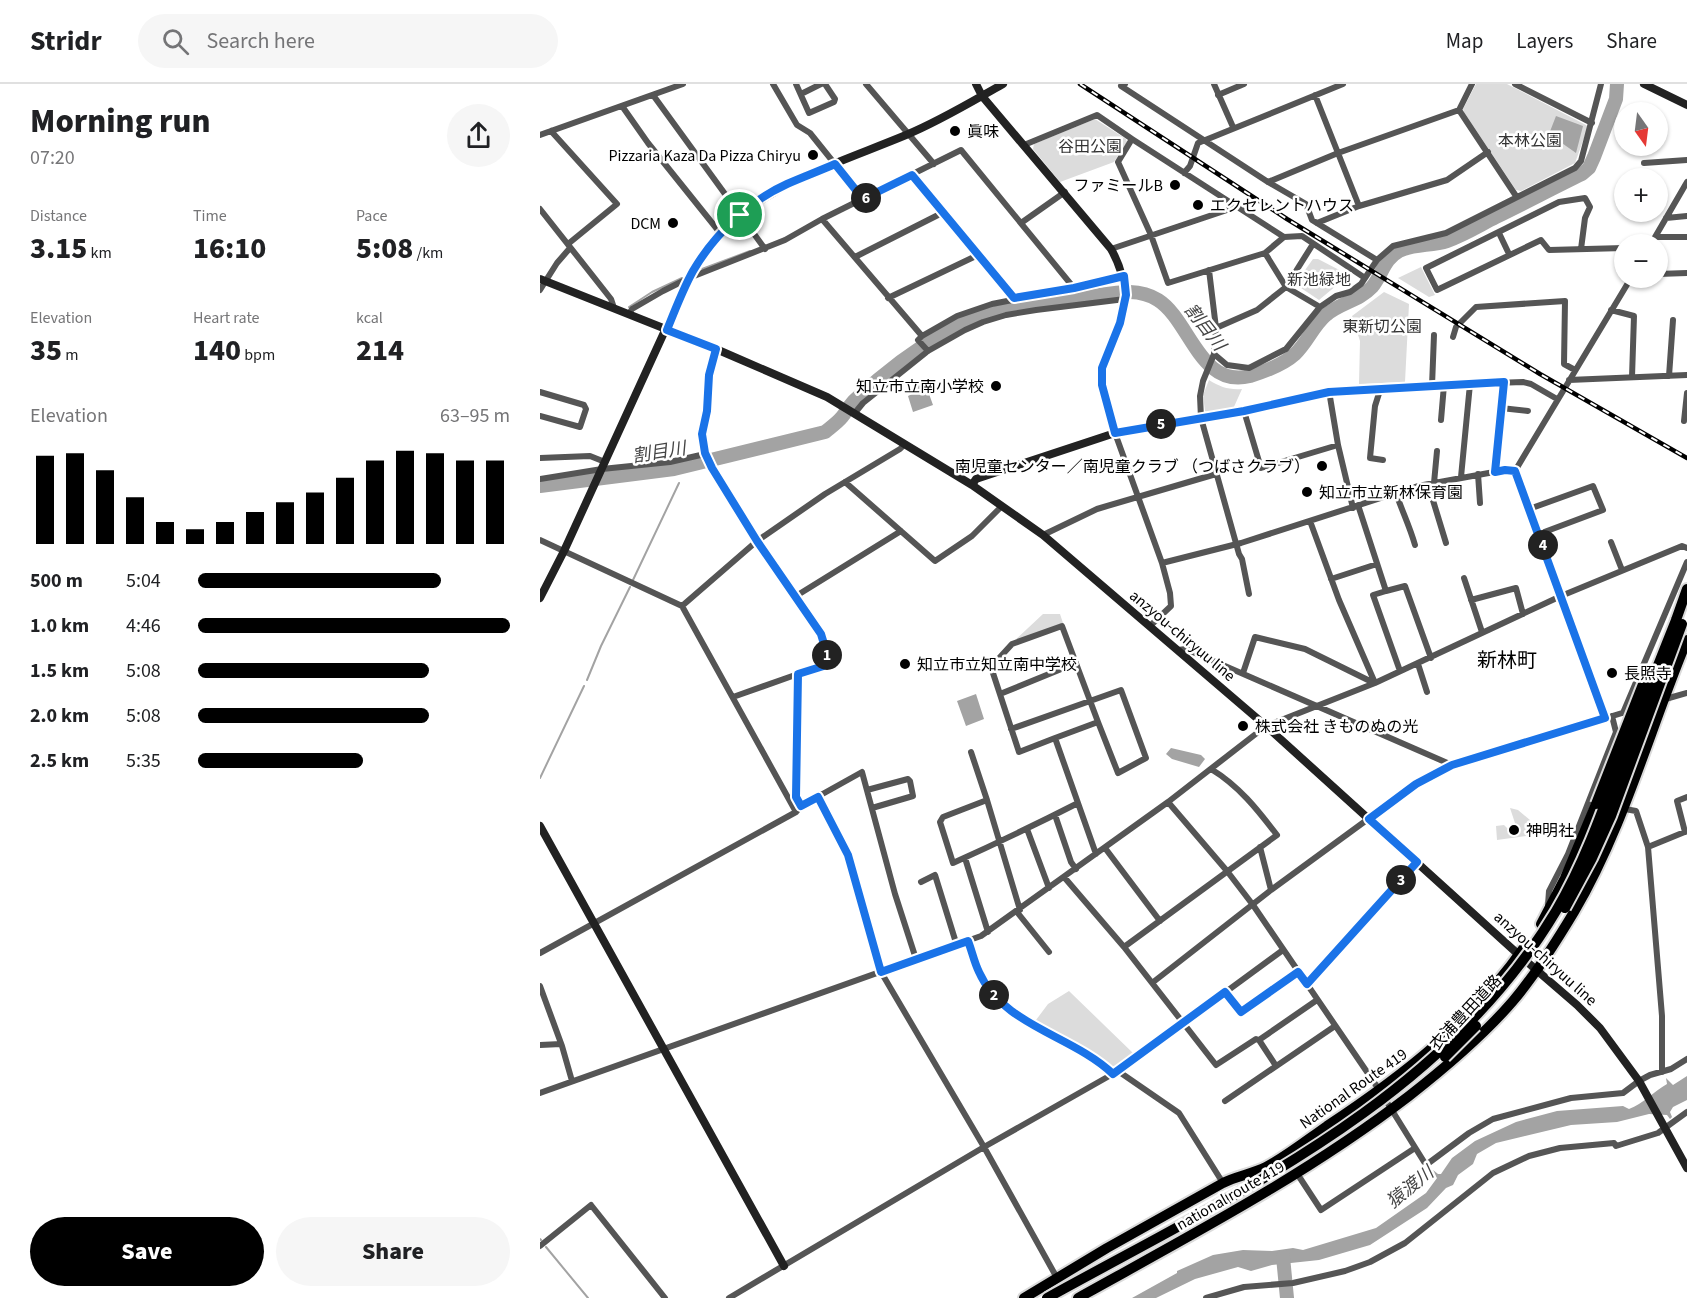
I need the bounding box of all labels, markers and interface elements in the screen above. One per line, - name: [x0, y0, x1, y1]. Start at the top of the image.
- search box: [138, 14, 558, 68]
- text: Stridr: [30, 21, 102, 61]
- icon: search: [159, 25, 192, 58]
- text: Search here: [207, 25, 315, 57]
- text: Map: [1446, 26, 1483, 56]
- text: Layers: [1516, 26, 1573, 56]
- text: Share: [1606, 26, 1657, 56]
- text: Morning run: [30, 98, 210, 145]
- north arrow: [1614, 102, 1668, 156]
- map controls: [1614, 102, 1668, 288]
- button: share: [447, 104, 510, 167]
- place label: 眞味: [967, 121, 999, 143]
- marker: 眞味: [948, 124, 962, 138]
- park label: 本林公園: [1498, 130, 1562, 152]
- park label: 谷田公園: [1058, 136, 1122, 158]
- text: 07:20: [30, 144, 75, 172]
- place label: Pizzaria Kaza Da Pizza Chiryu: [608, 145, 801, 167]
- marker: Pizzaria Kaza Da Pizza Chiryu: [806, 148, 820, 162]
- button: +: [1614, 168, 1668, 222]
- place label: ファミールB: [1074, 175, 1163, 197]
- marker: ファミールB: [1168, 178, 1182, 192]
- pin: 6: [851, 183, 881, 213]
- text: 6: [862, 187, 870, 209]
- pin: [714, 189, 765, 240]
- place label: エクセレントハウス: [1210, 195, 1354, 217]
- icon: arrive: [723, 198, 756, 231]
- marker: エクセレントハウス: [1191, 198, 1205, 212]
- text: Distance: [30, 205, 87, 227]
- text: Time: [193, 205, 227, 227]
- text: Pace: [356, 205, 387, 227]
- place label: DCM: [630, 213, 661, 235]
- marker: DCM: [666, 216, 680, 230]
- text: 3.15: [30, 227, 87, 270]
- text: 16:10: [193, 227, 266, 270]
- text: 5:08: [356, 227, 413, 270]
- button: −: [1614, 234, 1668, 288]
- text: km: [87, 242, 112, 264]
- text: /km: [413, 242, 443, 264]
- park label: 新池緑地: [1287, 269, 1351, 291]
- water label: 割目川: [1178, 298, 1232, 358]
- text: Elevation: [30, 307, 92, 329]
- text: Heart rate: [193, 307, 260, 329]
- text: kcal: [356, 307, 383, 329]
- park label: 東新切公園: [1342, 316, 1422, 338]
- text: 35: [30, 329, 62, 372]
- text: 140: [193, 329, 241, 372]
- text: 214: [356, 329, 404, 372]
- text: m: [62, 344, 79, 366]
- text: bpm: [241, 344, 275, 366]
- place label: 知立市立南小学校: [856, 376, 984, 398]
- marker: 知立市立南小学校: [989, 379, 1003, 393]
- text: Elevation: [30, 402, 108, 430]
- text: 63–95 m: [440, 402, 510, 430]
- pin: 5: [1146, 409, 1176, 439]
- text: 5: [1157, 413, 1165, 435]
- water label: 割目川: [630, 436, 690, 469]
- place label: 南児童センター／南児童クラブ （つばさクラブ）: [955, 456, 1310, 478]
- marker: 南児童センター／南児童クラブ （つばさクラブ）: [1315, 459, 1329, 473]
- place label: 知立市立新林保育園: [1319, 482, 1463, 504]
- marker: 知立市立新林保育園: [1300, 485, 1314, 499]
- pin: 4: [1528, 530, 1558, 560]
- text: 4: [1539, 534, 1547, 556]
- text: 500 m: [30, 567, 83, 595]
- text: 5:04: [126, 567, 161, 595]
- street label: anzyou-chiryuu line: [1125, 585, 1240, 687]
- text: 1.0 km: [30, 612, 89, 640]
- text: 4:46: [126, 612, 161, 640]
- pin: 1: [812, 640, 842, 670]
- text: 1: [823, 644, 831, 666]
- district label: 新林町: [1477, 647, 1537, 675]
- place label: 知立市立知立南中学校: [917, 654, 1077, 676]
- text: 1.5 km: [30, 657, 89, 685]
- text: 5:08: [126, 657, 161, 685]
- marker: 知立市立知立南中学校: [898, 657, 912, 671]
- place label: 長照寺: [1624, 663, 1672, 685]
- marker: 長照寺: [1605, 666, 1619, 680]
- text: 2.0 km: [30, 702, 89, 730]
- text: 5:08: [126, 702, 161, 730]
- place label: 株式会社 きものぬの光: [1255, 716, 1418, 738]
- marker: 株式会社 きものぬの光: [1236, 719, 1250, 733]
- text: 2.5 km: [30, 747, 89, 775]
- text: 5:35: [126, 747, 161, 775]
- place label: 神明社: [1526, 820, 1574, 842]
- marker: 神明社: [1507, 823, 1521, 837]
- pin: 3: [1386, 865, 1416, 895]
- text: 3: [1397, 869, 1405, 891]
- street label: anzyou-chiryuu line: [1489, 906, 1602, 1011]
- street label: 衣浦豊田道路: [1425, 970, 1507, 1055]
- pin: 2: [979, 980, 1009, 1010]
- text: 2: [990, 984, 998, 1006]
- street label: National Route 419: [1295, 1043, 1412, 1134]
- street label: national route 419: [1172, 1156, 1289, 1236]
- water label: 猿渡川: [1381, 1159, 1441, 1214]
- button: Save: [30, 1217, 264, 1286]
- button: Share: [276, 1217, 510, 1286]

